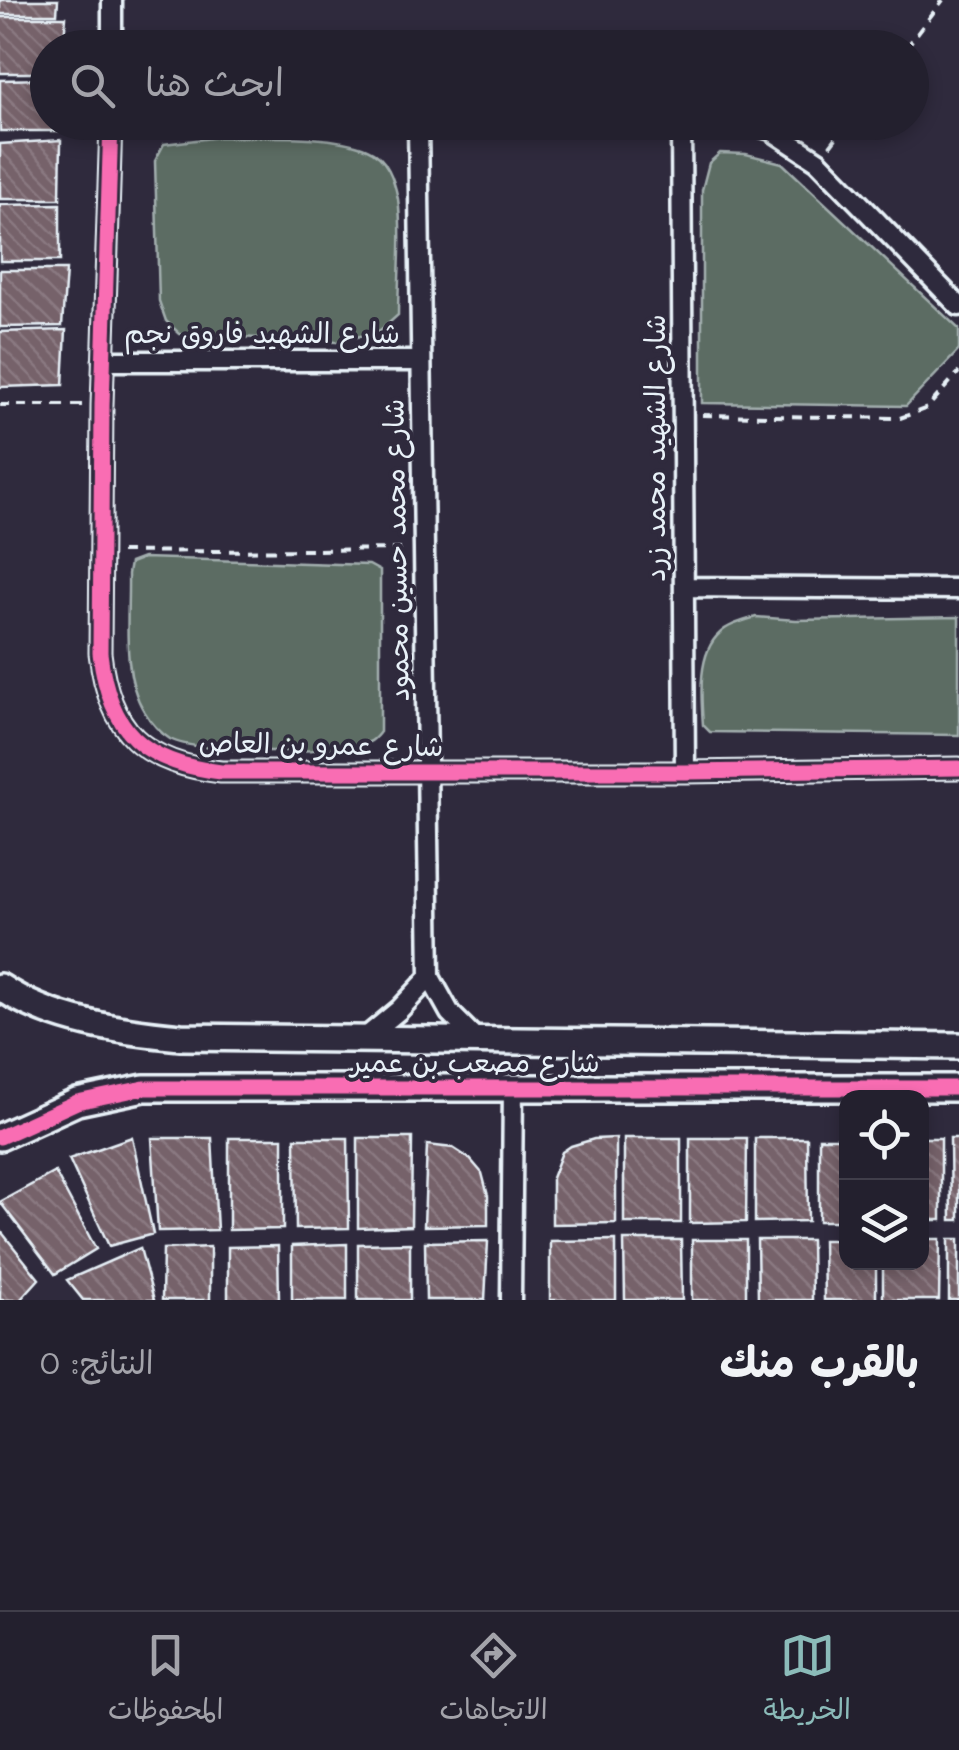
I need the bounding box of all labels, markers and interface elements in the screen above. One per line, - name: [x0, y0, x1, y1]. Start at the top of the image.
- search box: [30, 30, 929, 140]
- text: ابحث هنا: [145, 56, 284, 106]
- icon: search: [65, 58, 120, 113]
- street label: شارع الشهيد فاروق نجم: [124, 314, 400, 355]
- street label: شارع الشهيد محمد زرد: [636, 314, 675, 582]
- street label: شارع محمد حسين محمود: [374, 398, 419, 702]
- street label: شارع عمرو بن العاص: [198, 723, 444, 766]
- street label: شارع مصعب بن عمير: [348, 1043, 600, 1082]
- map controls: [839, 1090, 929, 1270]
- button: locate: [839, 1090, 929, 1180]
- button: layers: [839, 1180, 929, 1270]
- text: بالقرب منك: [720, 1333, 919, 1388]
- text: النتائج: 0: [40, 1340, 154, 1382]
- tab: المحفوظات: [108, 1628, 223, 1734]
- tab: الاتجاهات: [439, 1628, 548, 1734]
- tab: الخريطة: [764, 1628, 851, 1734]

